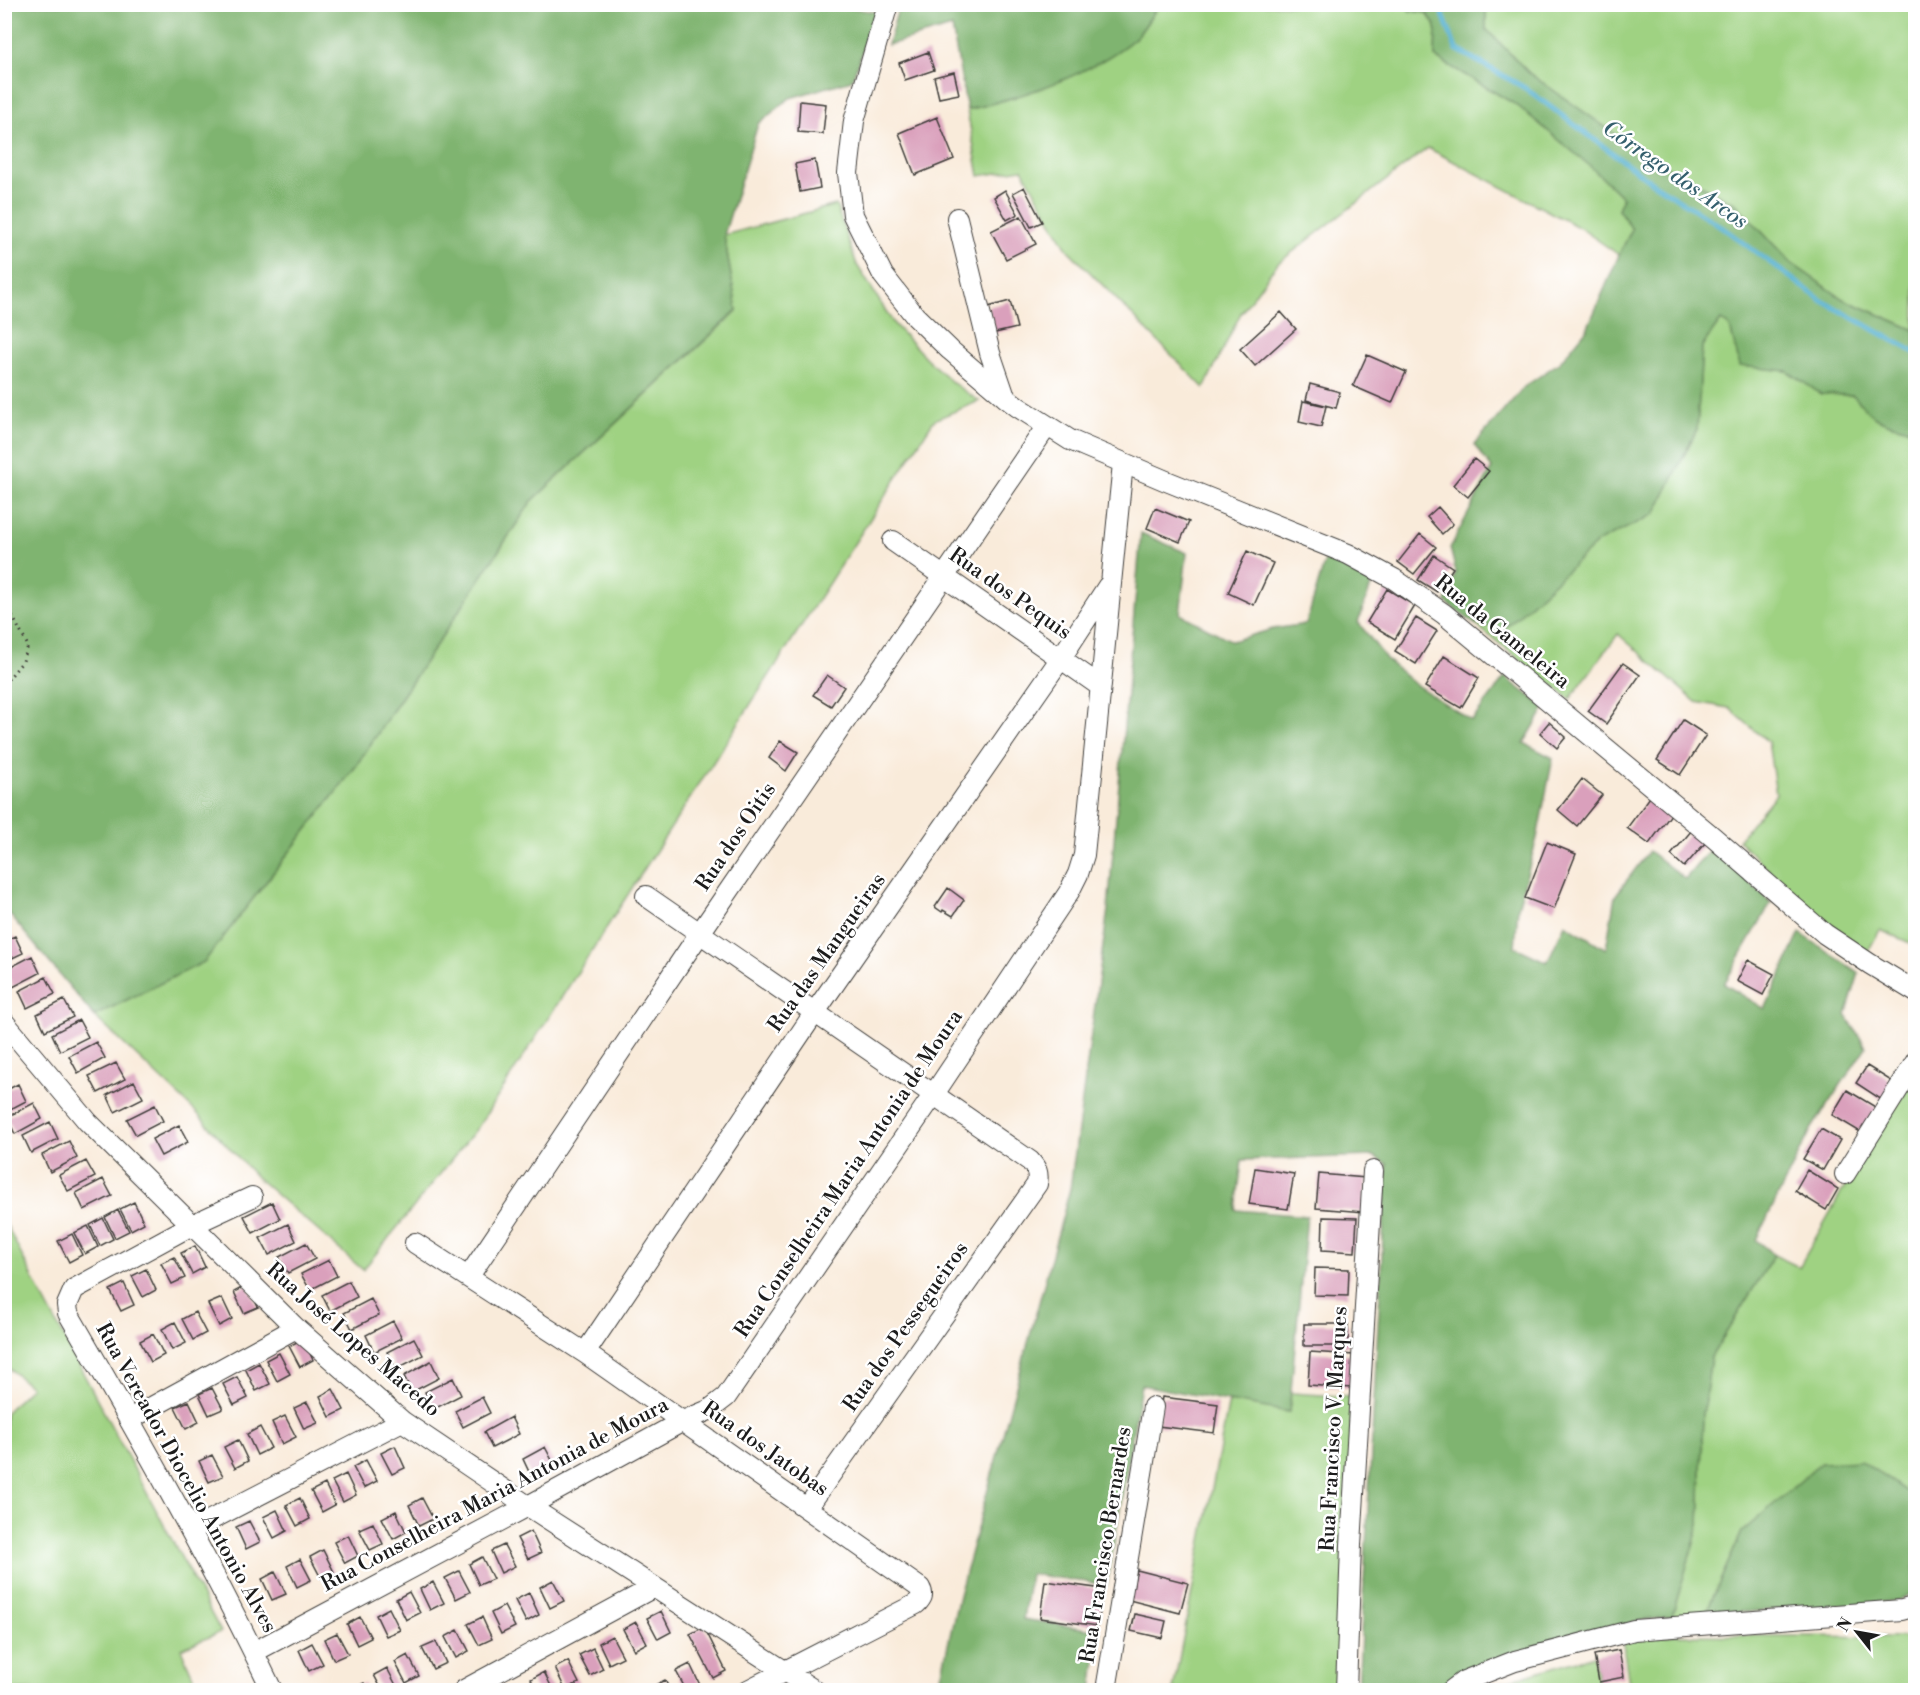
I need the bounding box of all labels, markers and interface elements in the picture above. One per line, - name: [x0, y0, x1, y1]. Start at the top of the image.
- water label: Córrego dos Arcos: [1597, 115, 1753, 235]
- street label: Rua dos Pequis: [944, 542, 1076, 646]
- street label: Rua da Gameleira: [1429, 569, 1575, 695]
- street label: Rua dos Oitis: [690, 778, 782, 896]
- street label: Rua das Mangueiras: [762, 868, 892, 1038]
- street label: Rua Conselheira Maria Antonia de Moura: [729, 1005, 969, 1343]
- street label: Rua dos Pessegueiros: [838, 1237, 974, 1417]
- street label: Rua José Lopes Macedo: [261, 1257, 445, 1423]
- street label: Rua Francisco V. Marques: [1315, 1306, 1353, 1552]
- street label: Rua Vereador Diocelio Antonio Alves: [90, 1319, 282, 1637]
- street label: Rua Conselheira Maria Antonia de Moura: [317, 1392, 674, 1598]
- street label: Rua dos Jatobas: [697, 1396, 833, 1502]
- street label: Rua Francisco Bernardes: [1074, 1425, 1138, 1665]
- north arrow: [1827, 1602, 1887, 1662]
- text: N: [1833, 1614, 1857, 1635]

